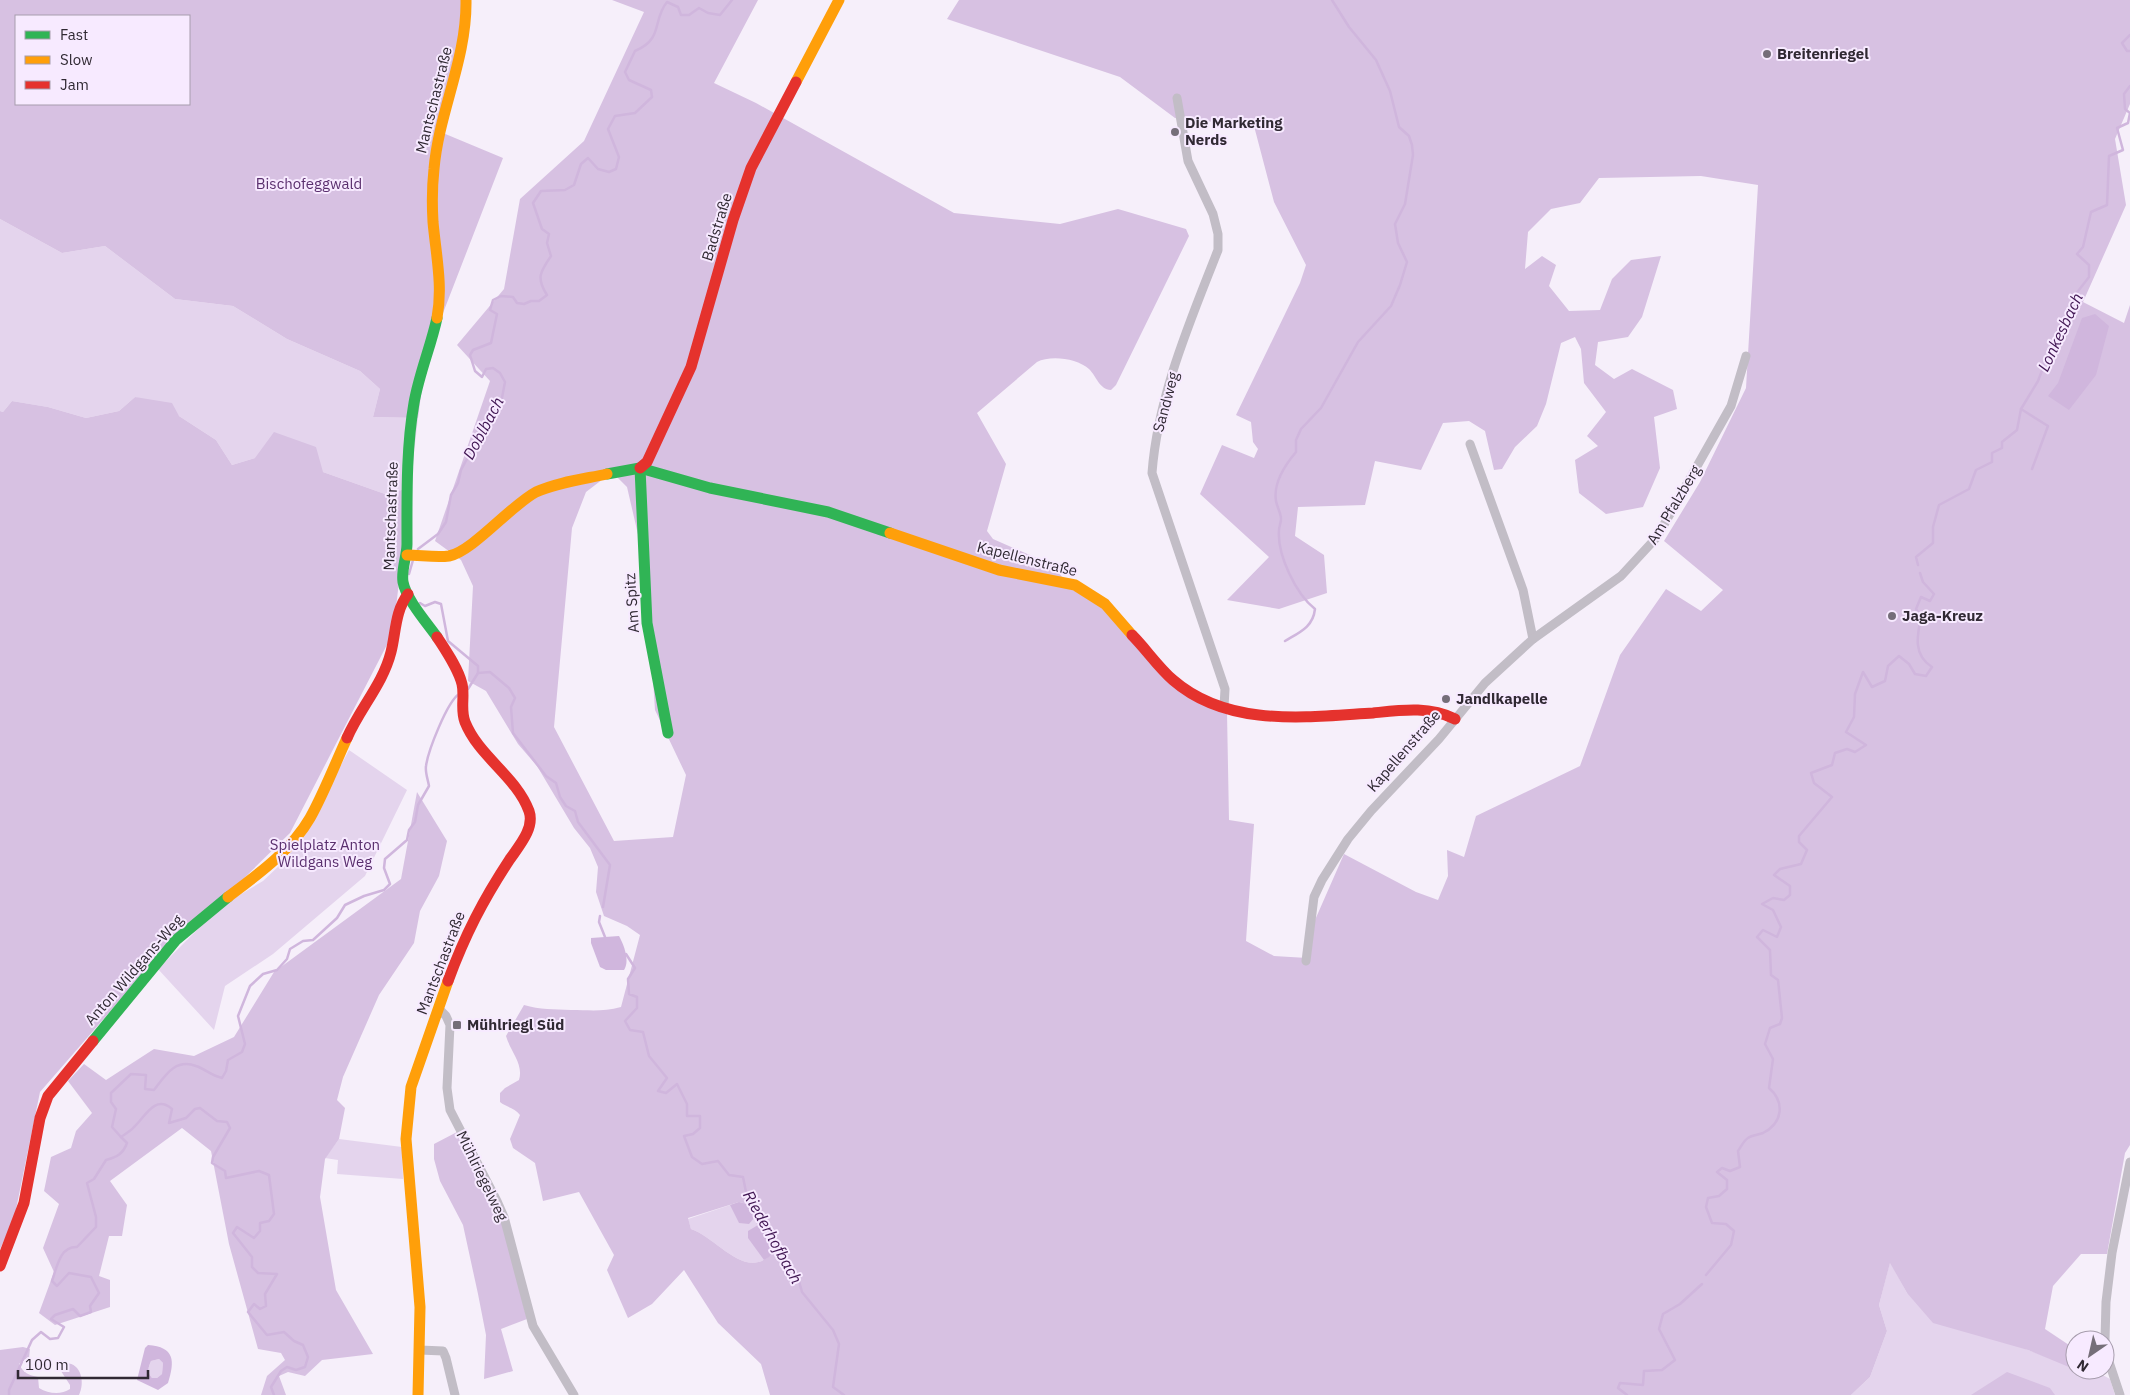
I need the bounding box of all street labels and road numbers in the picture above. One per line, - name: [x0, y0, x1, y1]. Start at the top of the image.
- street label: Mantschastraße: [411, 45, 456, 155]
- street label: Badstraße: [697, 190, 736, 263]
- street label: Sandweg: [1148, 370, 1183, 434]
- street label: Mantschastraße: [379, 461, 402, 571]
- street label: Am Pfalzberg: [1642, 462, 1705, 548]
- street label: Kapellenstraße: [975, 537, 1079, 580]
- street label: Am Spitz: [620, 573, 643, 633]
- street label: Kapellenstraße: [1363, 706, 1445, 796]
- street label: Mantschastraße: [412, 908, 469, 1017]
- street label: Anton Wildgans-Weg: [80, 910, 187, 1029]
- street label: Mühlriegelweg: [452, 1127, 513, 1224]

